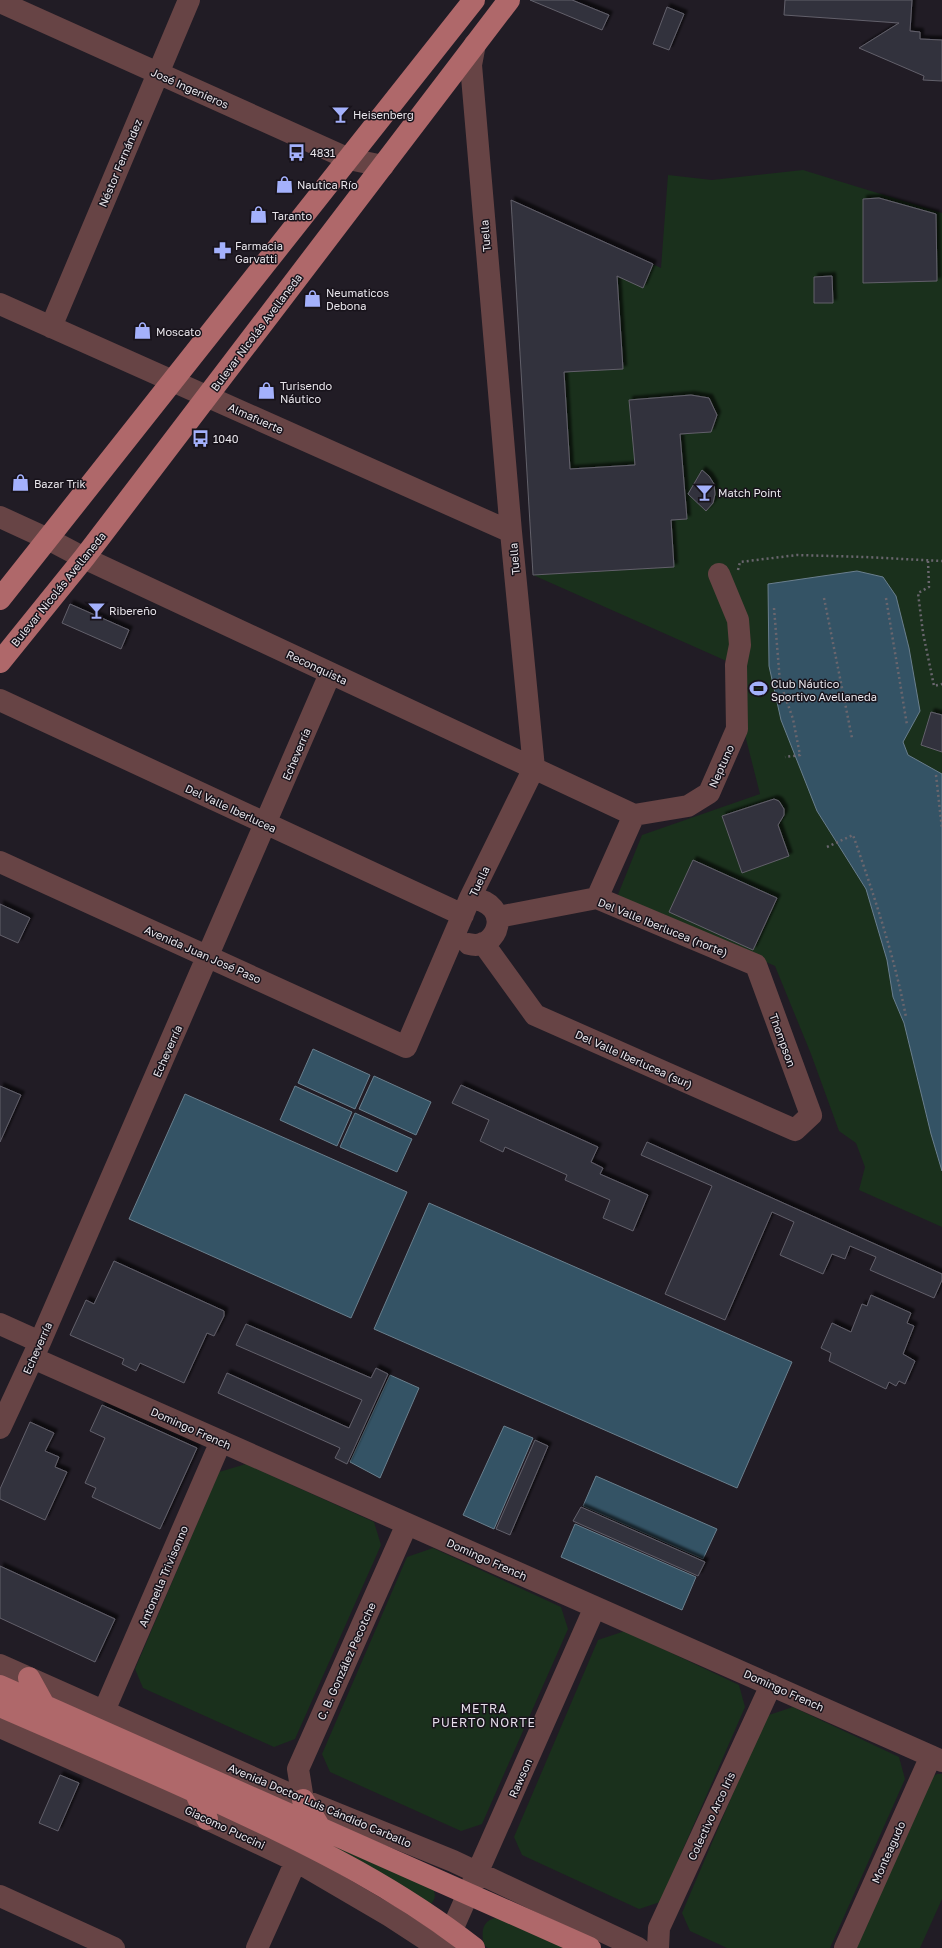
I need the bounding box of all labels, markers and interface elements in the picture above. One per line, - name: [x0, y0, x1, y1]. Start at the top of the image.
- street label: José Ingenieros: [149, 65, 231, 111]
- bar icon: Heisenberg: [330, 104, 350, 124]
- place label: Heisenberg: [353, 108, 414, 121]
- street label: Néstor Fernández: [96, 117, 145, 209]
- bus stop icon: 4831: [287, 142, 307, 162]
- place label: 4831: [310, 146, 335, 159]
- shop icon: Nautica Río: [274, 174, 294, 194]
- place label: Nautica Río: [297, 178, 358, 191]
- shop icon: Taranto: [249, 205, 269, 225]
- place label: Taranto: [272, 209, 312, 222]
- street label: Tuella: [477, 219, 493, 253]
- place label: Farmacia Garvatti: [235, 239, 283, 265]
- pharmacy icon: Farmacia Garvatti: [212, 241, 232, 261]
- street label: Bulevar Nicolás Avellaneda: [208, 271, 304, 393]
- place label: Neumaticos Debona: [326, 286, 389, 312]
- shop icon: Neumaticos Debona: [303, 288, 323, 308]
- shop icon: Moscato: [133, 321, 153, 341]
- place label: Moscato: [156, 325, 201, 338]
- place label: Turisendo Náutico: [280, 379, 332, 405]
- shop icon: Turisendo Náutico: [257, 381, 277, 401]
- street label: Almafuerte: [226, 400, 286, 436]
- bus stop icon: 1040: [190, 428, 210, 448]
- place label: 1040: [213, 432, 239, 445]
- shop icon: Bazar Trik: [11, 473, 31, 493]
- place label: Bazar Trik: [34, 477, 86, 490]
- bar icon: Match Point: [695, 482, 715, 502]
- place label: Match Point: [718, 486, 781, 499]
- street label: Bulevar Nicolás Avellaneda: [8, 529, 108, 649]
- street label: Tuella: [506, 542, 522, 576]
- bar icon: Ribereño: [86, 600, 106, 620]
- place label: Ribereño: [109, 604, 157, 617]
- street label: Reconquista: [284, 647, 350, 687]
- place label: Club Náutico Sportivo Avellaneda: [771, 677, 877, 703]
- sports icon: Club Náutico Sportivo Avellaneda: [748, 679, 768, 699]
- street label: Echeverría: [279, 726, 313, 782]
- street label: Neptuno: [706, 742, 736, 790]
- street label: Del Valle Iberlucea: [183, 781, 279, 835]
- street label: Tuella: [466, 864, 492, 898]
- street label: Del Valle Iberlucea (norte): [596, 895, 730, 959]
- street label: Avenida Juan José Paso: [143, 922, 264, 986]
- street label: Thompson: [767, 1012, 799, 1068]
- street label: Echeverría: [150, 1023, 184, 1079]
- street label: Del Valle Iberlucea (sur): [573, 1027, 695, 1091]
- street label: Echeverría: [20, 1320, 54, 1376]
- street label: Domingo French: [149, 1404, 233, 1452]
- street label: Antonella Trivisonno: [136, 1523, 190, 1629]
- street label: Domingo French: [445, 1535, 529, 1583]
- street label: C. B. González Pecotche: [314, 1600, 378, 1722]
- street label: Domingo French: [742, 1666, 826, 1714]
- district label: METRA PUERTO NORTE: [432, 1701, 536, 1730]
- street label: Rawson: [506, 1756, 534, 1800]
- street label: Avenida Doctor Luis Cándido Carballo: [226, 1760, 414, 1850]
- street label: Colectivo Arco Iris: [685, 1770, 737, 1862]
- street label: Giacomo Puccini: [183, 1803, 267, 1851]
- street label: Monteagudo: [869, 1819, 908, 1885]

